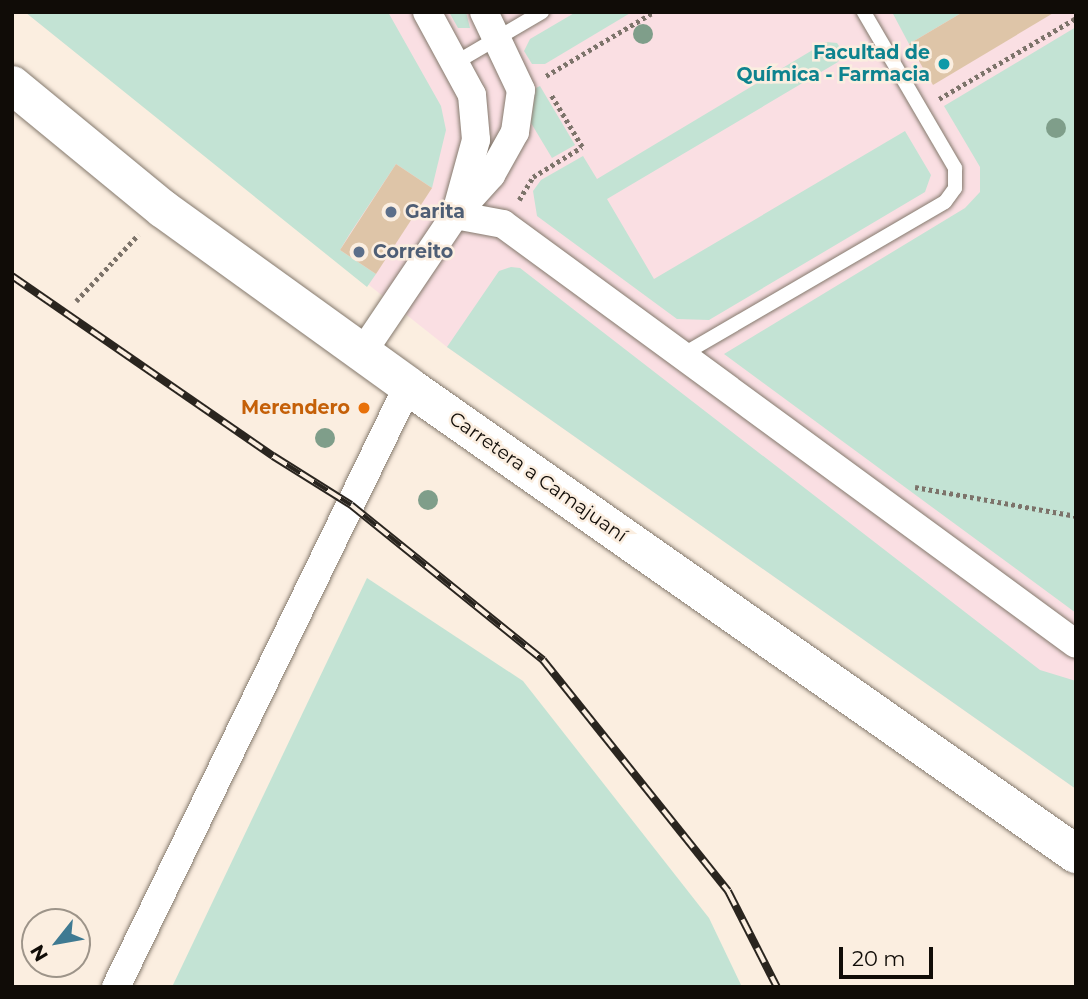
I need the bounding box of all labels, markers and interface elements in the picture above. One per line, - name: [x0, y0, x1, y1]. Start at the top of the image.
- place label: Facultad de Química - Farmacia: [736, 42, 930, 86]
- marker: Facultad de Química - Farmacia: [936, 56, 952, 72]
- place label: Garita: [405, 201, 465, 223]
- marker: Garita: [383, 204, 399, 220]
- place label: Correito: [373, 241, 453, 263]
- marker: Correito: [351, 244, 367, 260]
- place label: Merendero: [241, 397, 350, 419]
- marker: Merendero: [356, 400, 372, 416]
- street label: Carretera a Camajuaní: [445, 407, 631, 547]
- north arrow: [21, 908, 91, 978]
- scale bar: [843, 932, 937, 976]
- text: N: [25, 941, 53, 966]
- text: 20 m: [852, 946, 906, 971]

